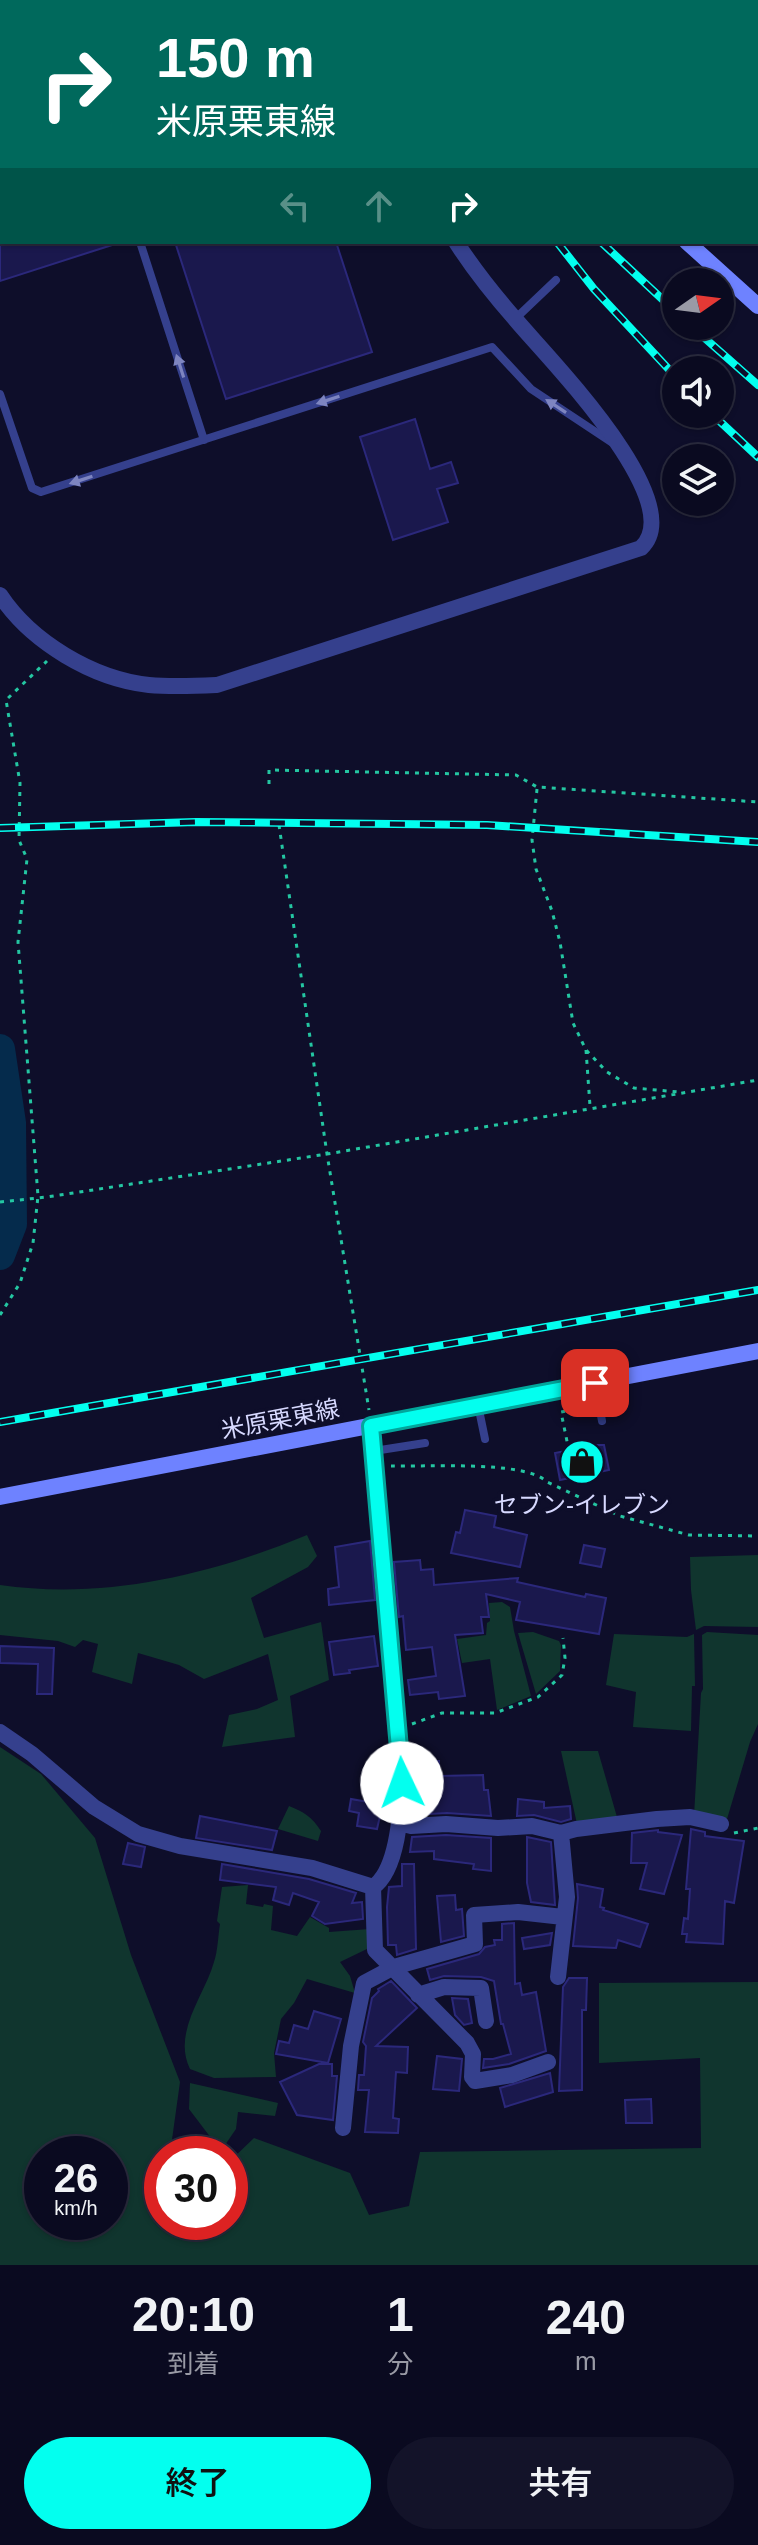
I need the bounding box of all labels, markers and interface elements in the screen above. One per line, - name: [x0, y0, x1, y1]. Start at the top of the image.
- text: 150 m: [156, 26, 315, 89]
- icon: right: [24, 32, 128, 136]
- text: 米原栗東線: [156, 101, 336, 142]
- icon: left: [273, 184, 317, 228]
- icon: ahead: [357, 184, 401, 228]
- icon: right: [441, 184, 485, 228]
- north arrow: [662, 268, 734, 340]
- map controls: [662, 268, 734, 516]
- one-way arrow: [173, 353, 186, 377]
- button: sound: [662, 356, 734, 428]
- one-way arrow: [316, 394, 340, 407]
- one-way arrow: [546, 398, 567, 413]
- button: layers: [662, 444, 734, 516]
- one-way arrow: [68, 474, 92, 486]
- pin: [561, 1349, 629, 1417]
- icon: arrive: [573, 1361, 617, 1405]
- street label: 米原栗東線: [219, 1394, 341, 1444]
- shop icon: セブン-イレブン: [558, 1438, 606, 1486]
- place label: セブン-イレブン: [494, 1491, 670, 1518]
- position arrow: [360, 1741, 444, 1825]
- speed limit sign: 30: [144, 2136, 248, 2240]
- text: 26: [54, 2156, 98, 2200]
- text: km/h: [54, 2197, 98, 2219]
- text: 20:10: [132, 2288, 255, 2341]
- text: 1: [387, 2288, 414, 2341]
- text: 240: [546, 2291, 626, 2344]
- text: m: [575, 2346, 597, 2376]
- text: 到着: [167, 2349, 220, 2379]
- text: 分: [387, 2349, 413, 2379]
- button: 終了: [24, 2437, 371, 2529]
- button: 共有: [387, 2437, 734, 2529]

